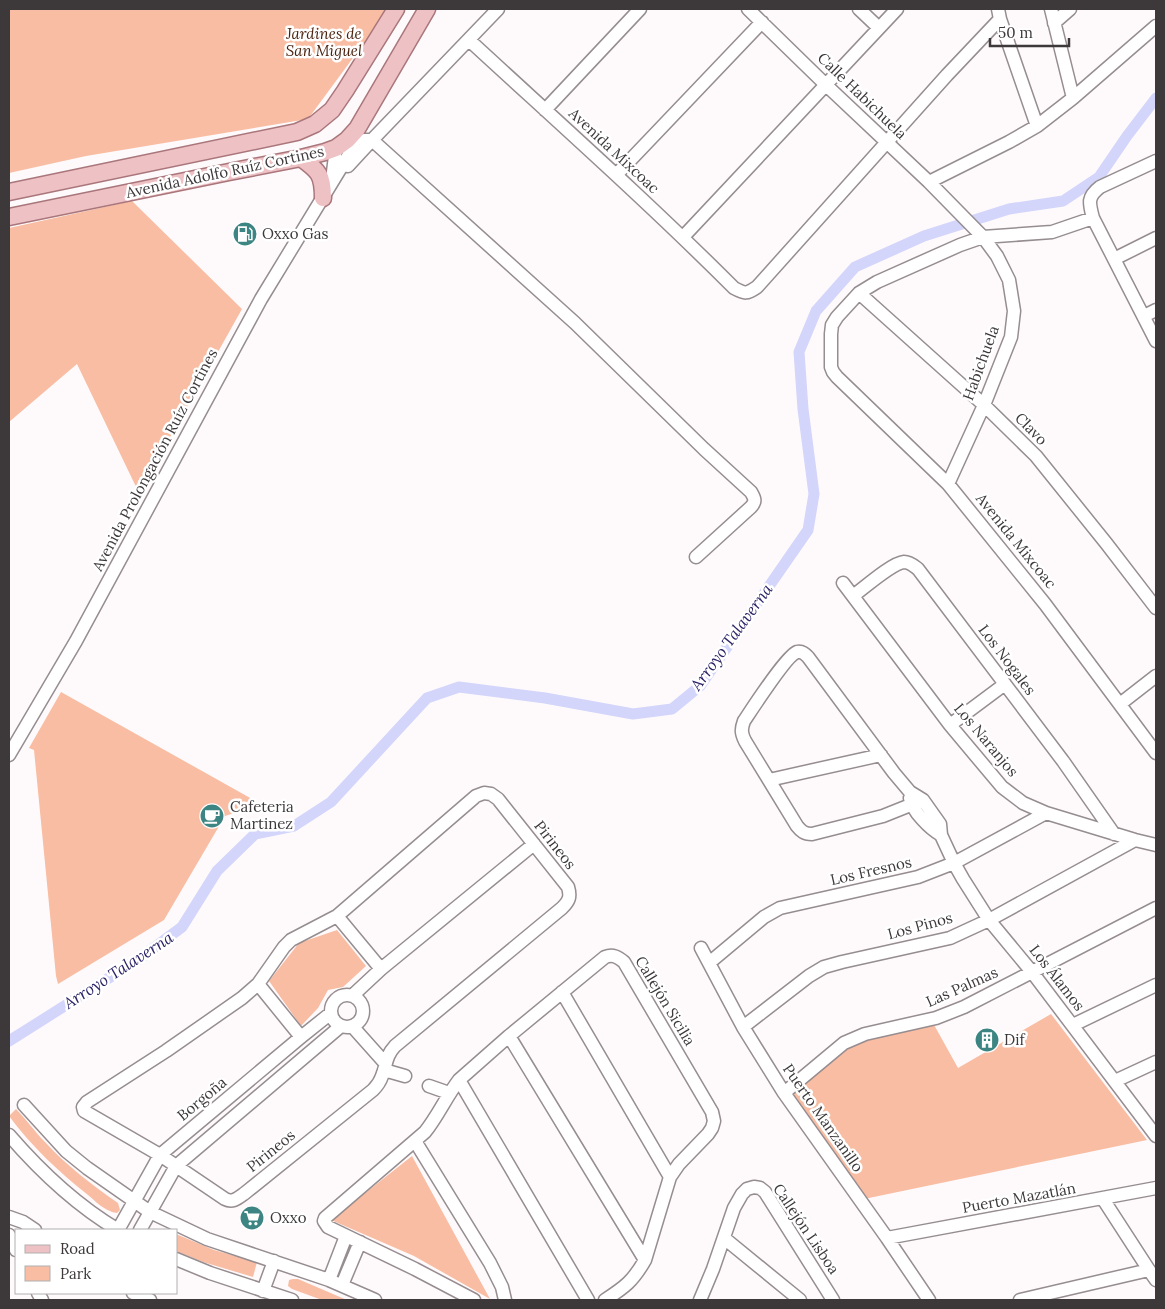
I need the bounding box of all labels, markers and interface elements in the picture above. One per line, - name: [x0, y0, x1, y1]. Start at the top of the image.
- scale bar: [990, 15, 1069, 47]
- text: 50 m: [998, 23, 1033, 42]
- park label: Jardines de San Miguel: [285, 24, 363, 60]
- street label: Calle Habichuela: [814, 48, 911, 143]
- street label: Avenida Mixcoac: [564, 103, 664, 197]
- street label: Avenida Adolfo Ruíz Cortines: [123, 141, 326, 202]
- fuel station icon: Oxxo Gas: [232, 221, 258, 247]
- place label: Oxxo Gas: [262, 224, 329, 243]
- street label: Habichuela: [958, 323, 1003, 403]
- street label: Avenida Prolongación Ruíz Cortines: [87, 345, 221, 575]
- street label: Clavo: [1011, 408, 1052, 449]
- street label: Avenida Mixcoac: [972, 488, 1061, 592]
- water label: Arroyo Talaverna: [685, 580, 776, 695]
- street label: Los Nogales: [975, 621, 1040, 699]
- street label: Los Naranjos: [950, 699, 1023, 780]
- place label: Cafeteria Martinez: [230, 797, 294, 833]
- cafe icon: Cafeteria Martinez: [199, 803, 225, 829]
- street label: Pirineos: [530, 816, 580, 873]
- street label: Los Fresnos: [828, 852, 913, 889]
- street label: Los Pinos: [885, 908, 954, 943]
- water label: Arroyo Talaverna: [59, 927, 177, 1013]
- street label: Los Álamos: [1026, 941, 1089, 1015]
- street label: Callejón Sicilia: [631, 953, 700, 1049]
- street label: Las Palmas: [923, 962, 1001, 1011]
- building icon: Dif: [974, 1027, 1000, 1053]
- place label: Dif: [1004, 1030, 1025, 1049]
- street label: Puerto Manzanillo: [779, 1060, 868, 1176]
- street label: Borgoña: [173, 1072, 230, 1125]
- street label: Pirineos: [243, 1125, 299, 1176]
- street label: Puerto Mazatlán: [961, 1178, 1077, 1217]
- street label: Callejón Lisboa: [769, 1180, 844, 1278]
- supermarket icon: Oxxo: [239, 1205, 265, 1231]
- place label: Oxxo: [270, 1208, 307, 1227]
- legend: [15, 1229, 178, 1294]
- text: Road: [60, 1239, 95, 1258]
- text: Park: [60, 1264, 91, 1283]

